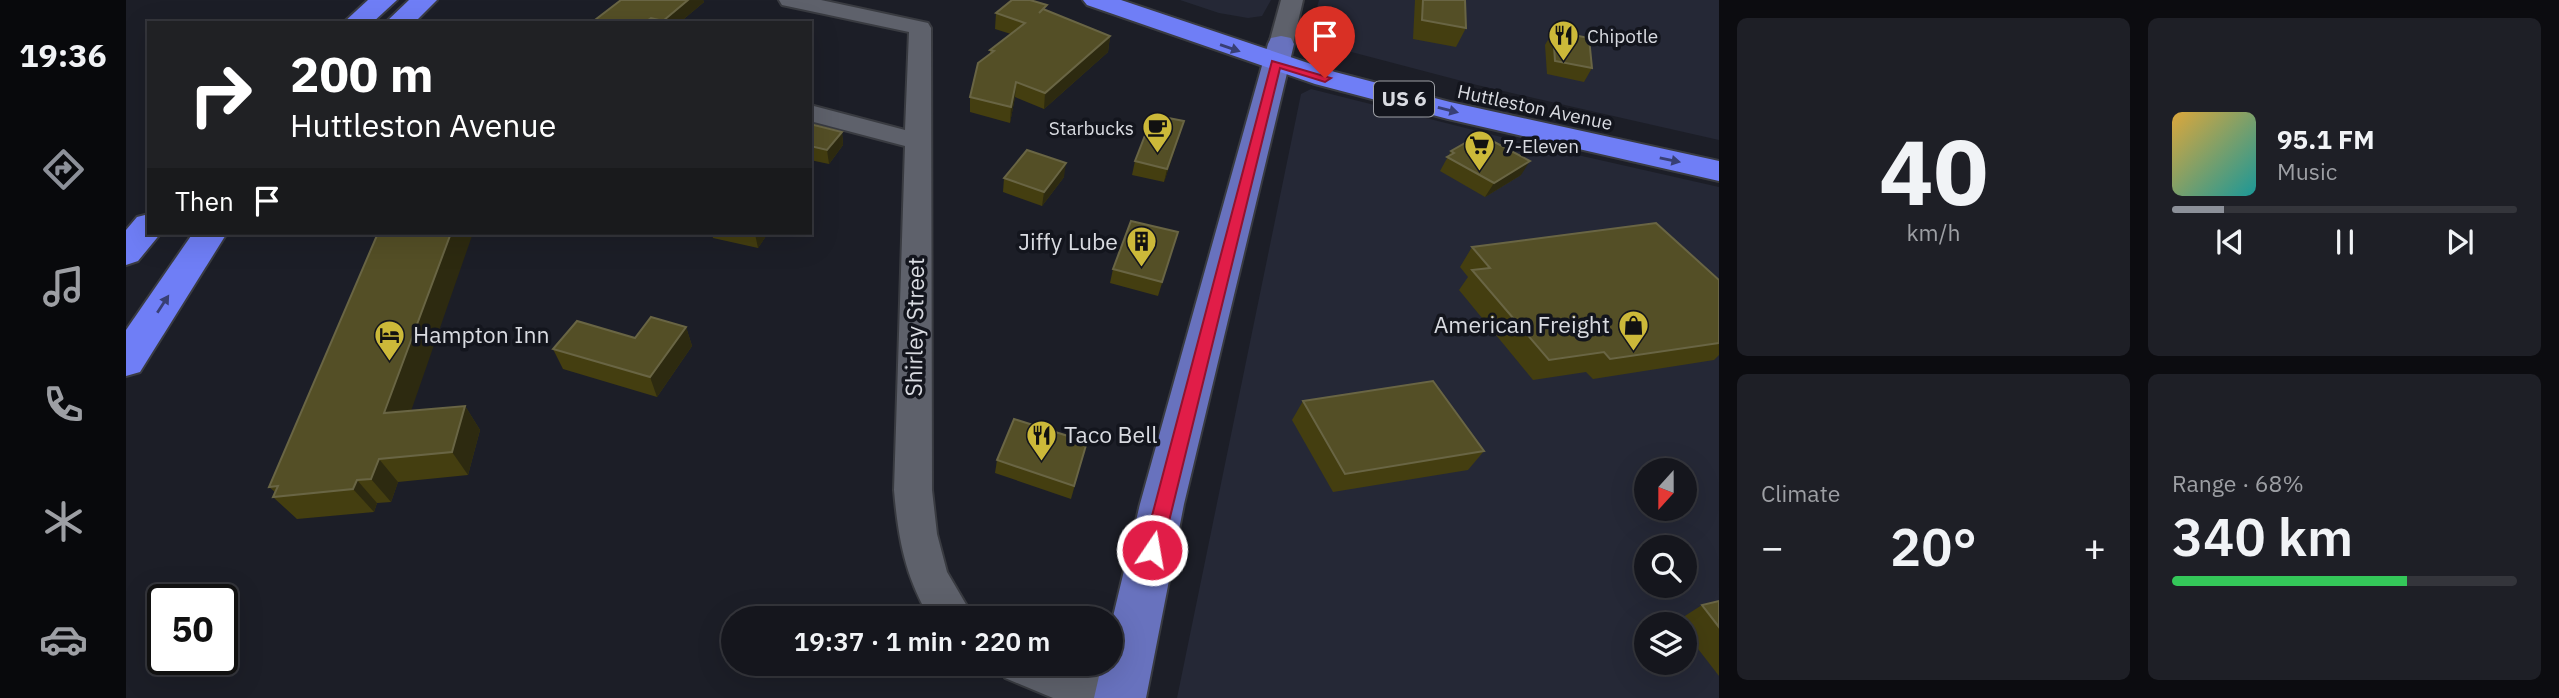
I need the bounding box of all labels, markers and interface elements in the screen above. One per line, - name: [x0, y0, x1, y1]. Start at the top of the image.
- pin: [1295, 6, 1355, 78]
- icon: arrive: [1306, 17, 1344, 55]
- restaurant icon: Chipotle: [1547, 19, 1581, 63]
- place label: Chipotle: [1587, 24, 1658, 48]
- text: 19:36: [19, 34, 107, 76]
- text: 200 m: [290, 42, 434, 105]
- one-way arrow: [1219, 43, 1240, 54]
- icon: right: [175, 49, 266, 140]
- street label: Huttleston Avenue: [1455, 79, 1615, 135]
- road number: US 6: [1374, 82, 1434, 116]
- text: Huttleston Avenue: [290, 104, 556, 146]
- one-way arrow: [1437, 105, 1459, 116]
- cafe icon: Starbucks: [1140, 111, 1174, 155]
- text: 40: [1879, 112, 1988, 230]
- place label: Starbucks: [1049, 116, 1134, 140]
- text: 95.1 FM: [2277, 122, 2375, 156]
- supermarket icon: 7-Eleven: [1463, 129, 1497, 173]
- place label: 7-Eleven: [1503, 134, 1579, 158]
- icon: directions: [39, 145, 88, 194]
- one-way arrow: [1659, 155, 1681, 166]
- text: Music: [2277, 156, 2337, 186]
- icon: arrive: [248, 182, 286, 220]
- text: Then: [175, 184, 234, 218]
- text: km/h: [1906, 217, 1961, 247]
- icon: previous: [2211, 223, 2249, 261]
- icon: pause: [2326, 223, 2364, 261]
- icon: next: [2441, 223, 2479, 261]
- building icon: Jiffy Lube: [1124, 225, 1158, 269]
- place label: Jiffy Lube: [1018, 226, 1118, 256]
- street label: Shirley Street: [898, 257, 930, 397]
- icon: music: [39, 262, 88, 311]
- one-way arrow: [156, 294, 169, 313]
- shop icon: American Freight: [1616, 308, 1650, 352]
- place label: American Freight: [1434, 309, 1610, 339]
- hotel icon: Hampton Inn: [373, 318, 407, 362]
- place label: Hampton Inn: [413, 319, 550, 349]
- icon: phone: [39, 380, 88, 429]
- restaurant icon: Taco Bell: [1024, 418, 1058, 462]
- place label: Taco Bell: [1064, 419, 1158, 449]
- north arrow: [1634, 458, 1698, 522]
- map controls: [1634, 458, 1697, 675]
- text: Range · 68%: [2172, 468, 2304, 498]
- text: Climate: [1761, 478, 1840, 508]
- icon: climate: [39, 497, 88, 546]
- text: 340 km: [2172, 503, 2353, 570]
- position arrow: [1115, 513, 1189, 587]
- text: 20°: [1890, 513, 1977, 580]
- text: −: [1761, 522, 1784, 571]
- text: +: [2083, 522, 2106, 571]
- button: search: [1634, 535, 1697, 598]
- speed limit sign: 50: [147, 584, 238, 675]
- button: layers: [1634, 612, 1697, 675]
- icon: car: [39, 615, 88, 664]
- text: 19:37 · 1 min · 220 m: [794, 624, 1050, 658]

